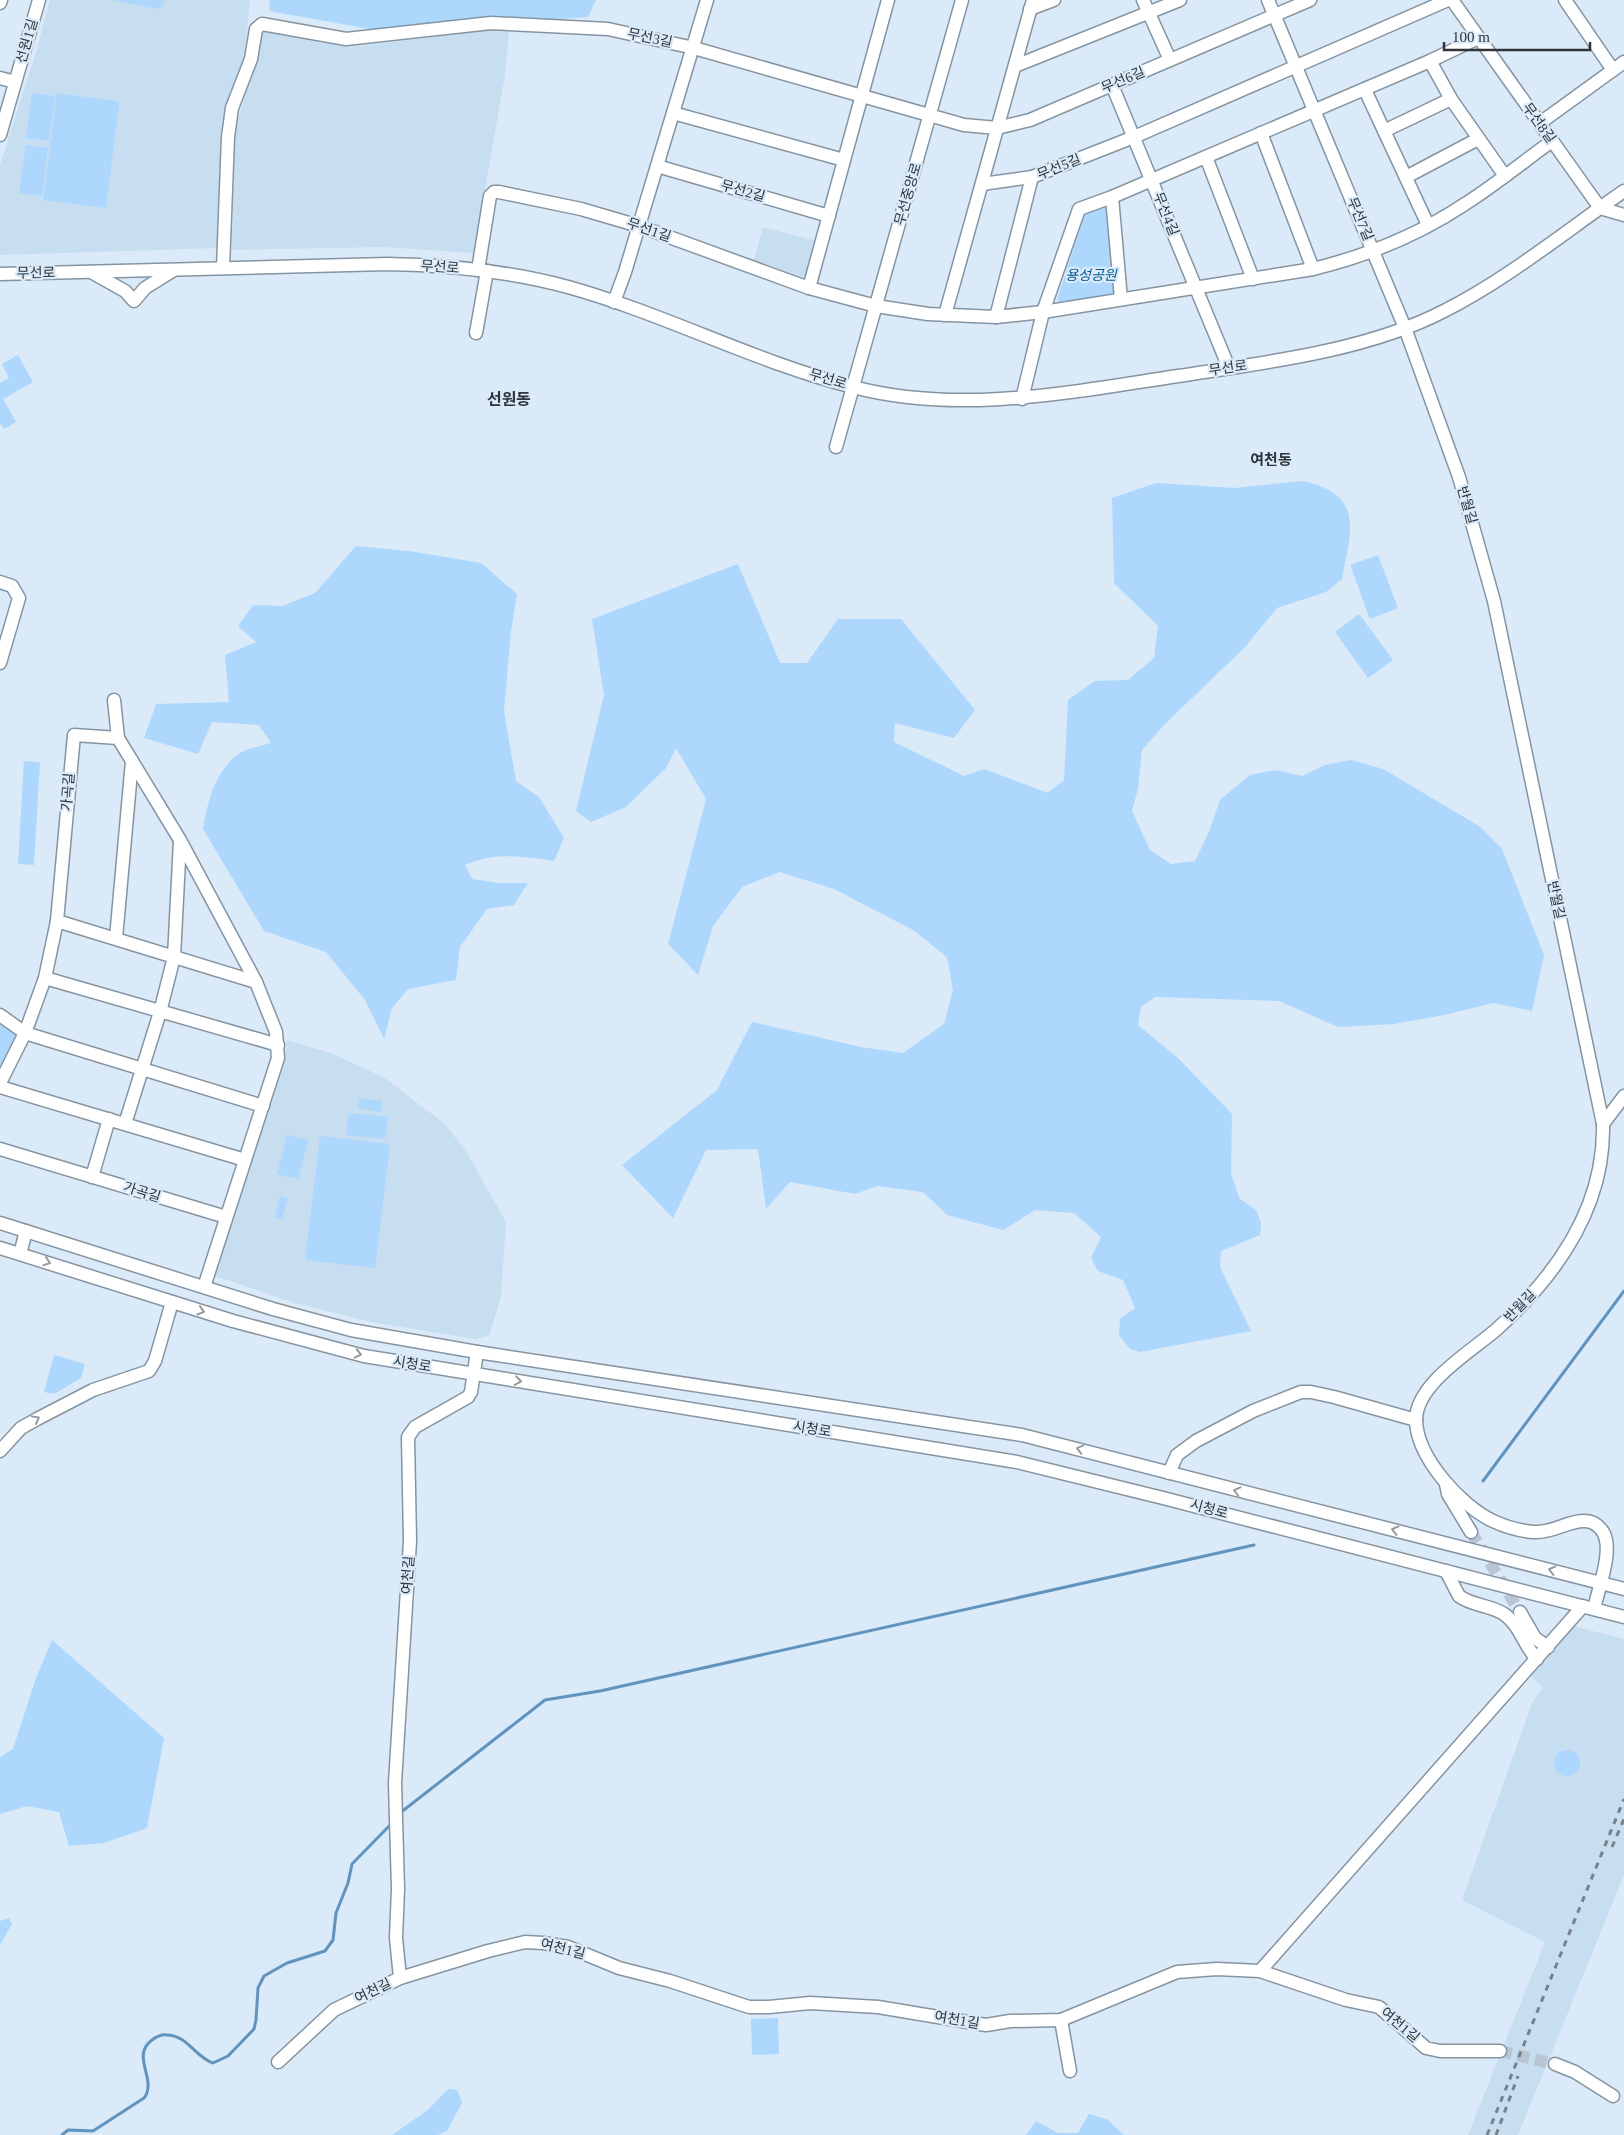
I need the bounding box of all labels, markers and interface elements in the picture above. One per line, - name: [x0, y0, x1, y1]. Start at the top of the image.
- street label: 선원1길: [14, 17, 40, 65]
- scale bar: [1444, 20, 1590, 52]
- street label: 무선3길: [626, 26, 674, 50]
- text: 100 m: [1452, 29, 1490, 45]
- street label: 무선6길: [1099, 64, 1147, 96]
- street label: 무선8길: [1520, 100, 1558, 146]
- street label: 무선5길: [1035, 151, 1083, 183]
- street label: 무선중앙로: [892, 161, 924, 227]
- street label: 무선2길: [719, 178, 767, 204]
- street label: 무선4길: [1150, 190, 1182, 238]
- street label: 무선7길: [1344, 195, 1376, 243]
- street label: 무선1길: [625, 215, 673, 245]
- street label: 무선로: [420, 258, 460, 276]
- street label: 무선로: [17, 265, 56, 281]
- park label: 용성공원: [1065, 268, 1118, 283]
- street label: 무선로: [1208, 358, 1248, 378]
- street label: 무선로: [807, 366, 849, 392]
- district label: 선원동: [487, 391, 531, 408]
- district label: 여천동: [1250, 451, 1292, 468]
- street label: 반월길: [1454, 484, 1480, 526]
- street label: 가곡길: [59, 772, 77, 812]
- street label: 반월길: [1545, 880, 1567, 920]
- street label: 가곡길: [121, 1179, 163, 1205]
- one-way arrow: [42, 1257, 50, 1267]
- street label: 반월길: [1501, 1287, 1539, 1325]
- one-way arrow: [197, 1306, 205, 1316]
- one-way arrow: [354, 1348, 363, 1359]
- street label: 시청로: [392, 1354, 432, 1374]
- one-way arrow: [514, 1375, 523, 1385]
- one-way arrow: [31, 1415, 40, 1425]
- street label: 시청로: [792, 1419, 832, 1439]
- one-way arrow: [1076, 1445, 1084, 1455]
- one-way arrow: [1234, 1486, 1242, 1496]
- street label: 시청로: [1188, 1497, 1230, 1521]
- one-way arrow: [1391, 1526, 1399, 1536]
- street label: 여천길: [398, 1555, 417, 1595]
- one-way arrow: [1548, 1565, 1557, 1576]
- street label: 여천1길: [539, 1935, 587, 1962]
- street label: 여천길: [352, 1975, 394, 2006]
- street label: 여천1길: [1378, 2004, 1423, 2045]
- street label: 여천1길: [933, 2008, 981, 2031]

